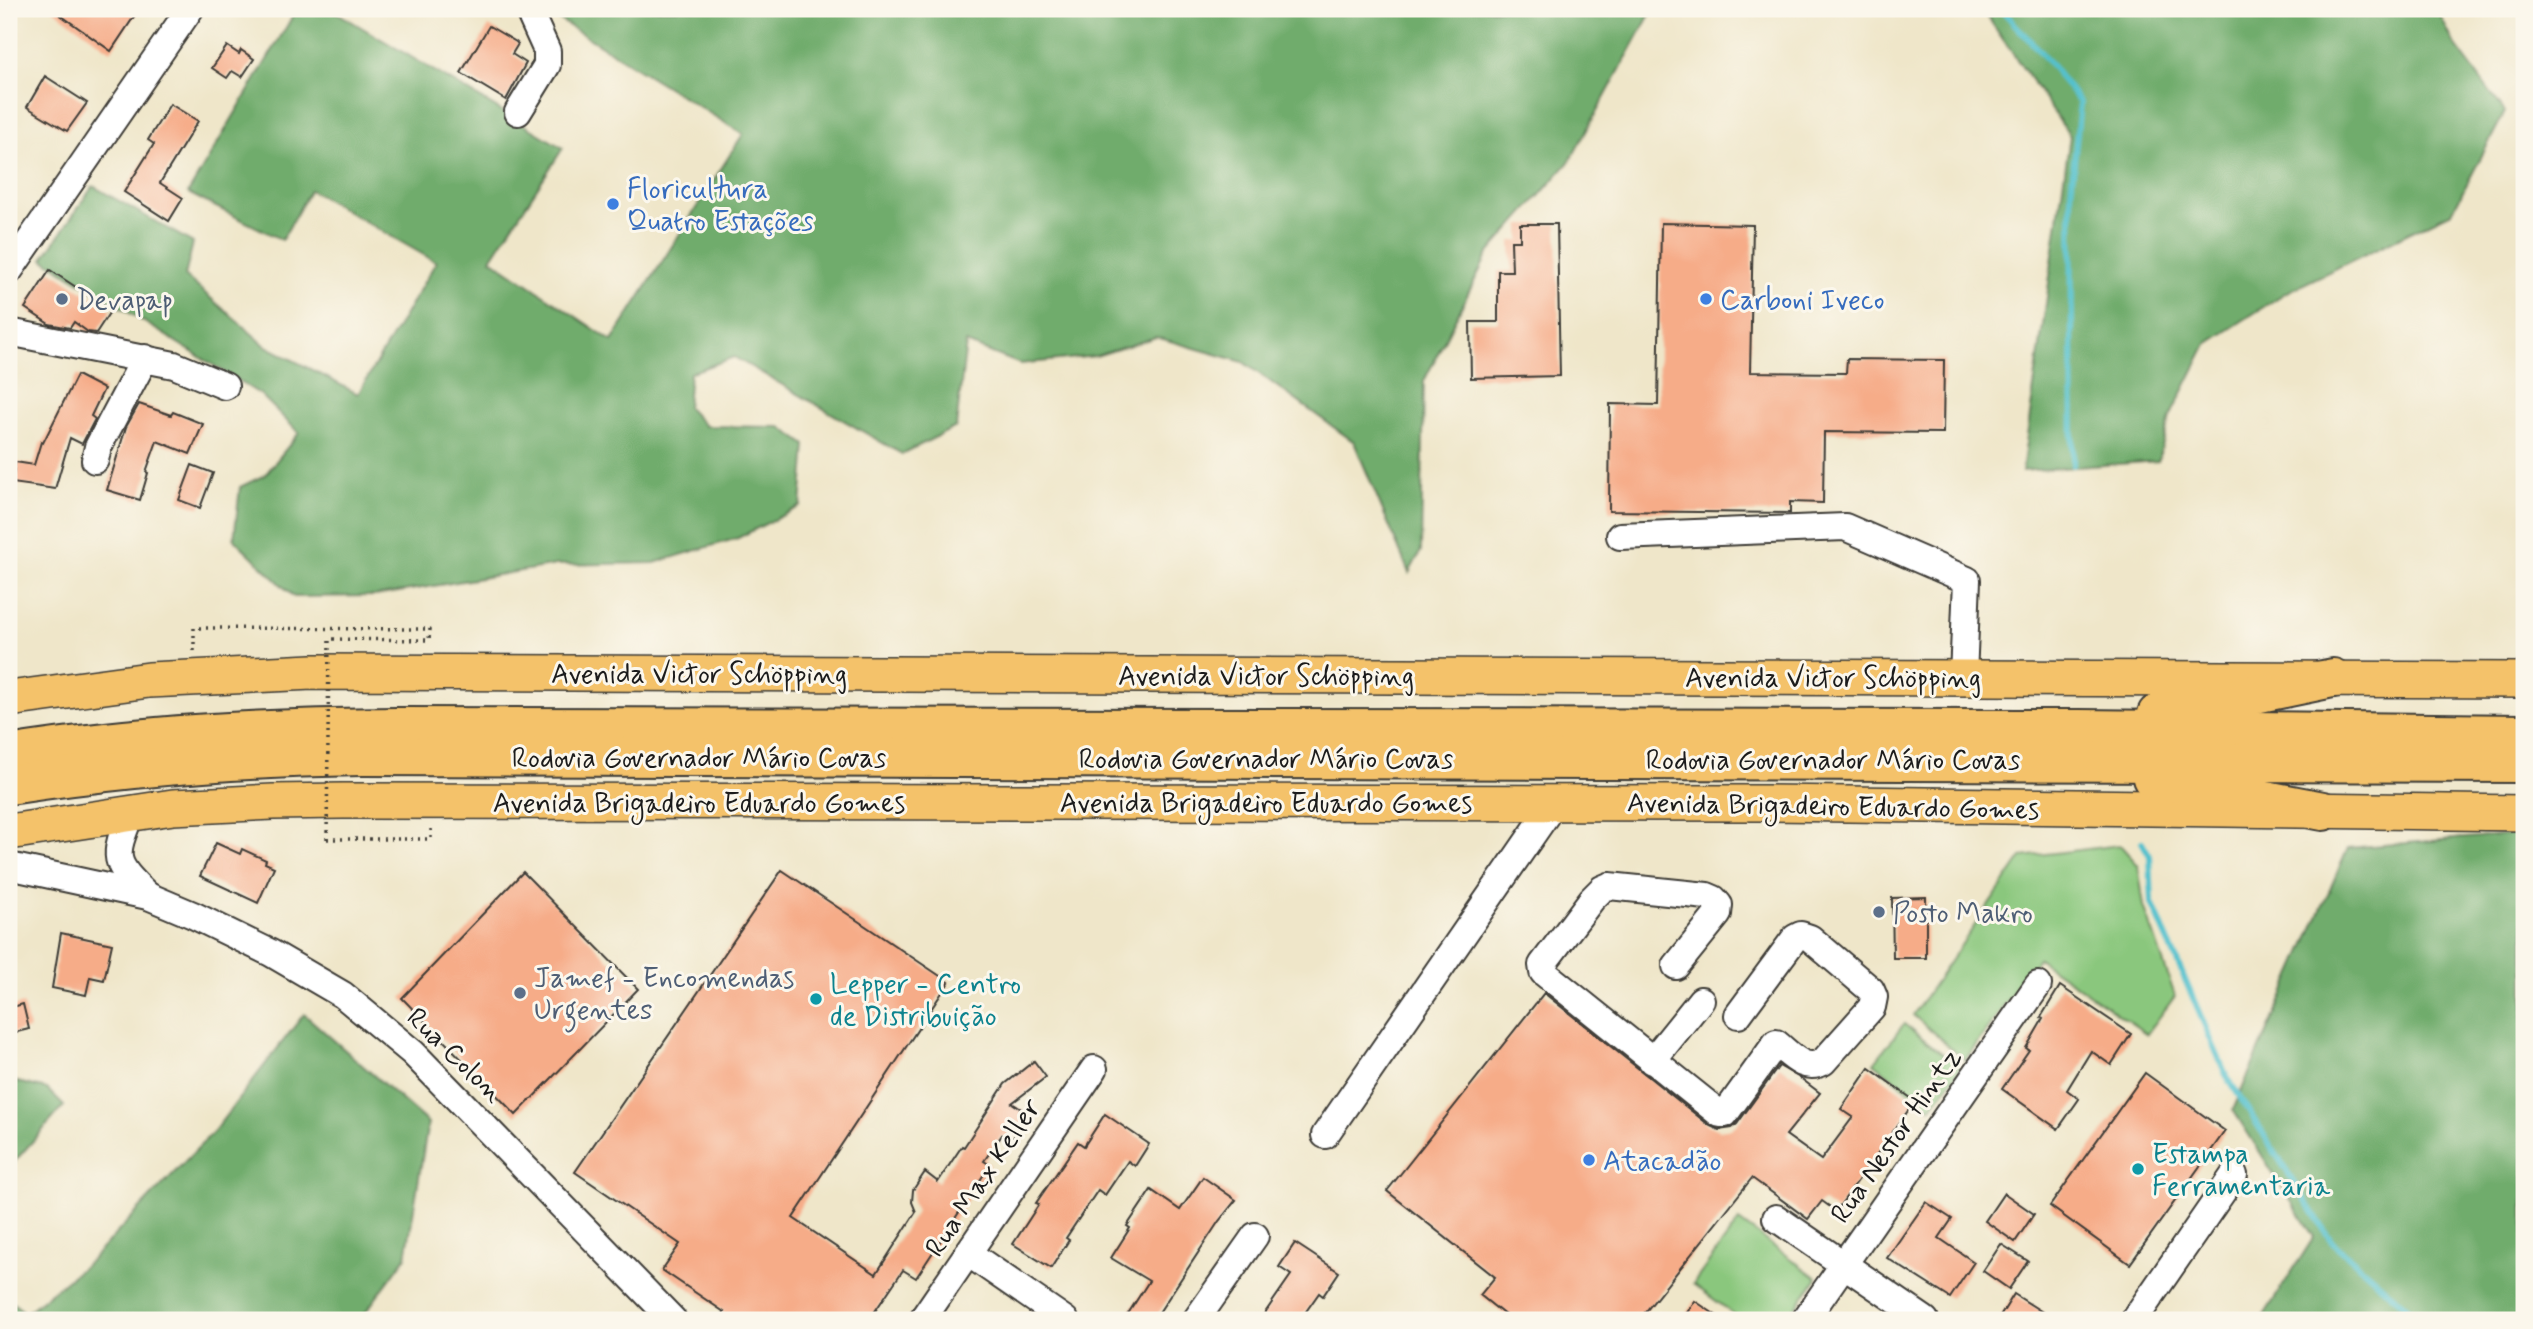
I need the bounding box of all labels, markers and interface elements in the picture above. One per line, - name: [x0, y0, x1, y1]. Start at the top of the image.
- place label: Floricultura Quatro Estações: [627, 172, 814, 241]
- marker: Floricultura Quatro Estações: [605, 196, 621, 212]
- place label: Devapap: [76, 283, 173, 320]
- place label: Carboni Iveco: [1720, 283, 1885, 320]
- marker: Devapap: [54, 291, 70, 307]
- marker: Carboni Iveco: [1698, 291, 1714, 307]
- street label: Avenida Victor Schöpping: [551, 657, 847, 694]
- street label: Avenida Victor Schöpping: [1118, 659, 1414, 696]
- street label: Avenida Victor Schöpping: [1685, 661, 1981, 698]
- street label: Rodovia Governador Mário Covas: [512, 741, 886, 778]
- street label: Rodovia Governador Mário Covas: [1079, 742, 1453, 779]
- street label: Rodovia Governador Mário Covas: [1646, 743, 2020, 780]
- street label: Avenida Brigadeiro Eduardo Gomes: [1626, 785, 2039, 832]
- street label: Avenida Brigadeiro Eduardo Gomes: [493, 786, 905, 825]
- street label: Avenida Brigadeiro Eduardo Gomes: [1060, 786, 1472, 825]
- place label: Posto Makro: [1893, 896, 2033, 933]
- marker: Posto Makro: [1871, 904, 1887, 920]
- place label: Jamef - Encomendas Urgentes: [534, 961, 794, 1033]
- place label: Lepper - Centro de Distribuição: [830, 967, 1021, 1036]
- marker: Jamef - Encomendas Urgentes: [512, 985, 528, 1001]
- marker: Lepper - Centro de Distribuição: [808, 991, 824, 1007]
- street label: Rua Colon: [398, 1000, 511, 1111]
- street label: Rua Nestor Hintz: [1823, 1042, 1971, 1231]
- street label: Rua Max Keller: [917, 1091, 1051, 1265]
- place label: Estampa Ferramentaria: [2152, 1137, 2331, 1206]
- place label: Atacadão: [1603, 1144, 1722, 1181]
- marker: Atacadão: [1581, 1152, 1597, 1168]
- marker: Estampa Ferramentaria: [2130, 1161, 2146, 1177]

